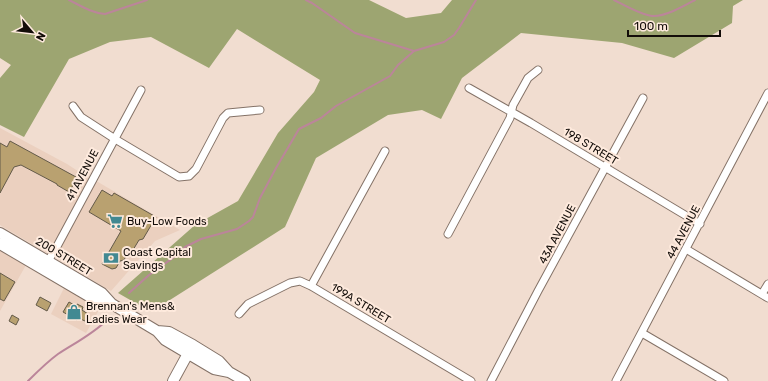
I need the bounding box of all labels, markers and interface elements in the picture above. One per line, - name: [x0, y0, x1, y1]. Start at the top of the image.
- north arrow: [12, 12, 52, 52]
- scale bar: [628, 12, 720, 38]
- text: 100 m: [634, 19, 668, 33]
- text: N: [33, 30, 48, 43]
- street label: 198 STREET: [561, 125, 621, 168]
- street label: 41 AVENUE: [63, 147, 102, 203]
- street label: 43A AVENUE: [536, 202, 579, 266]
- street label: 44 AVENUE: [664, 203, 703, 261]
- supermarket icon: Buy-Low Foods: [106, 212, 124, 230]
- place label: Buy-Low Foods: [127, 215, 207, 228]
- street label: 200 STREET: [33, 235, 95, 279]
- place label: Coast Capital Savings: [123, 246, 191, 272]
- bank icon: Coast Capital Savings: [102, 249, 120, 267]
- street label: 199A STREET: [329, 281, 393, 327]
- place label: Brennan's Mens& Ladies Wear: [86, 300, 175, 326]
- shop icon: Brennan's Mens& Ladies Wear: [65, 303, 83, 321]

